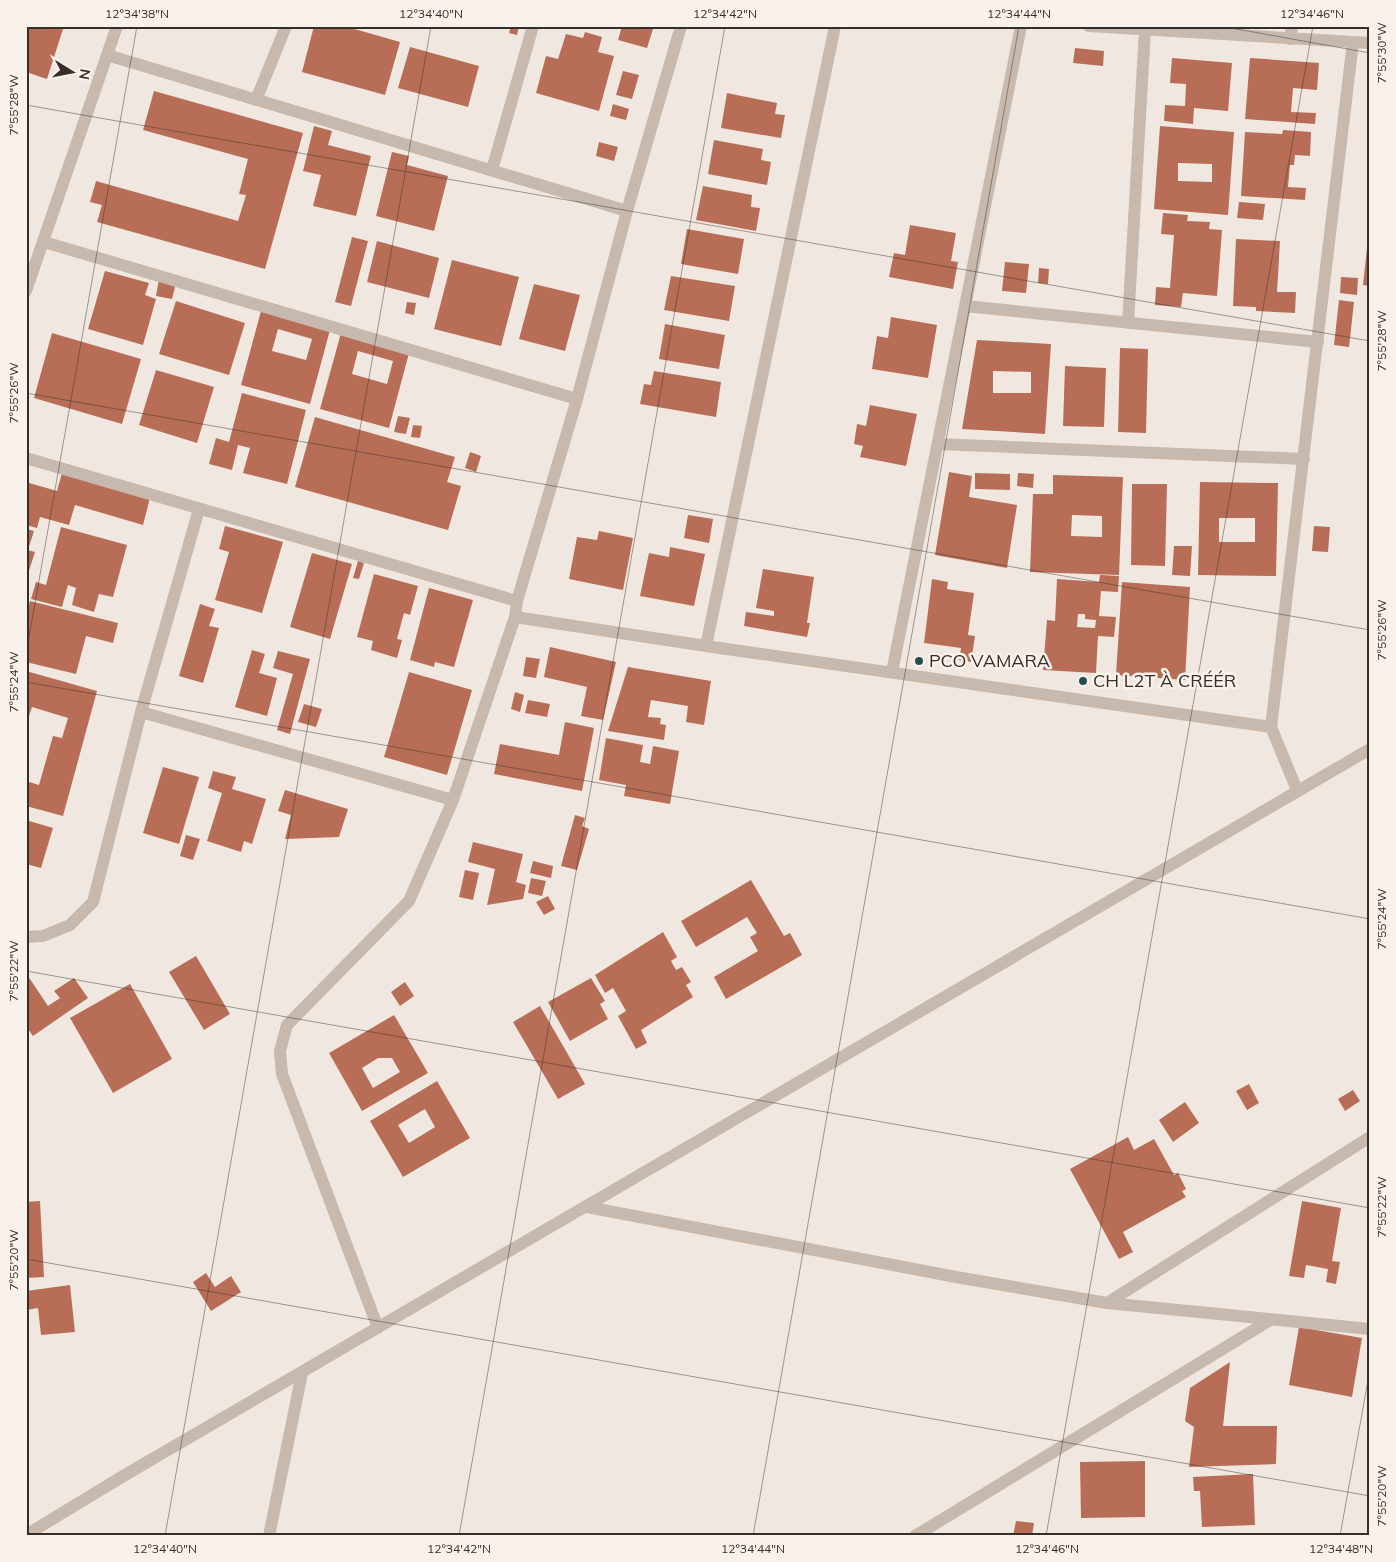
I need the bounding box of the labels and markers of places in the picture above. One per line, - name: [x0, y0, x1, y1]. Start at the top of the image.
- place label: PCO VAMARA: [929, 649, 1050, 672]
- marker: PCO VAMARA: [913, 655, 925, 667]
- place label: CH L2T À CRÉÉR: [1093, 669, 1236, 692]
- marker: CH L2T À CRÉÉR: [1077, 675, 1089, 687]

